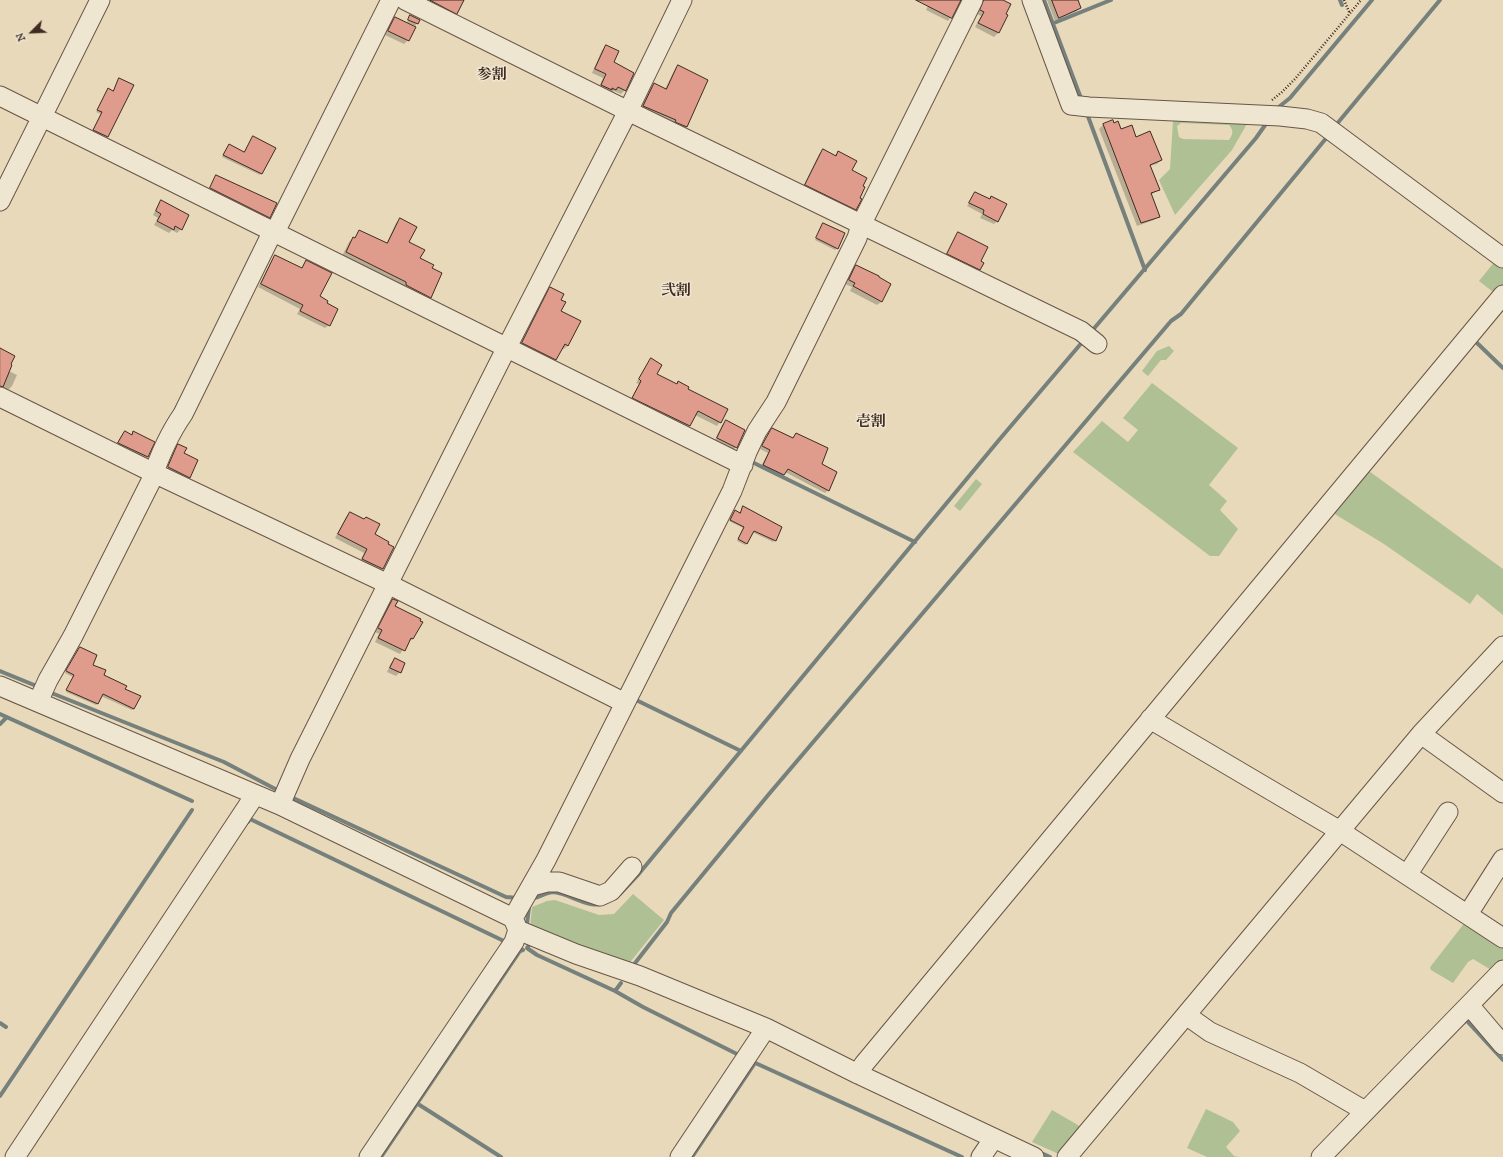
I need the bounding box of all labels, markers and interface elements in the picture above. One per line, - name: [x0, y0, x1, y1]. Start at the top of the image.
- north arrow: [12, 12, 52, 52]
- text: N: [13, 31, 28, 44]
- district label: 参割: [477, 66, 507, 84]
- district label: 弐割: [661, 282, 691, 300]
- district label: 壱割: [856, 413, 886, 431]

